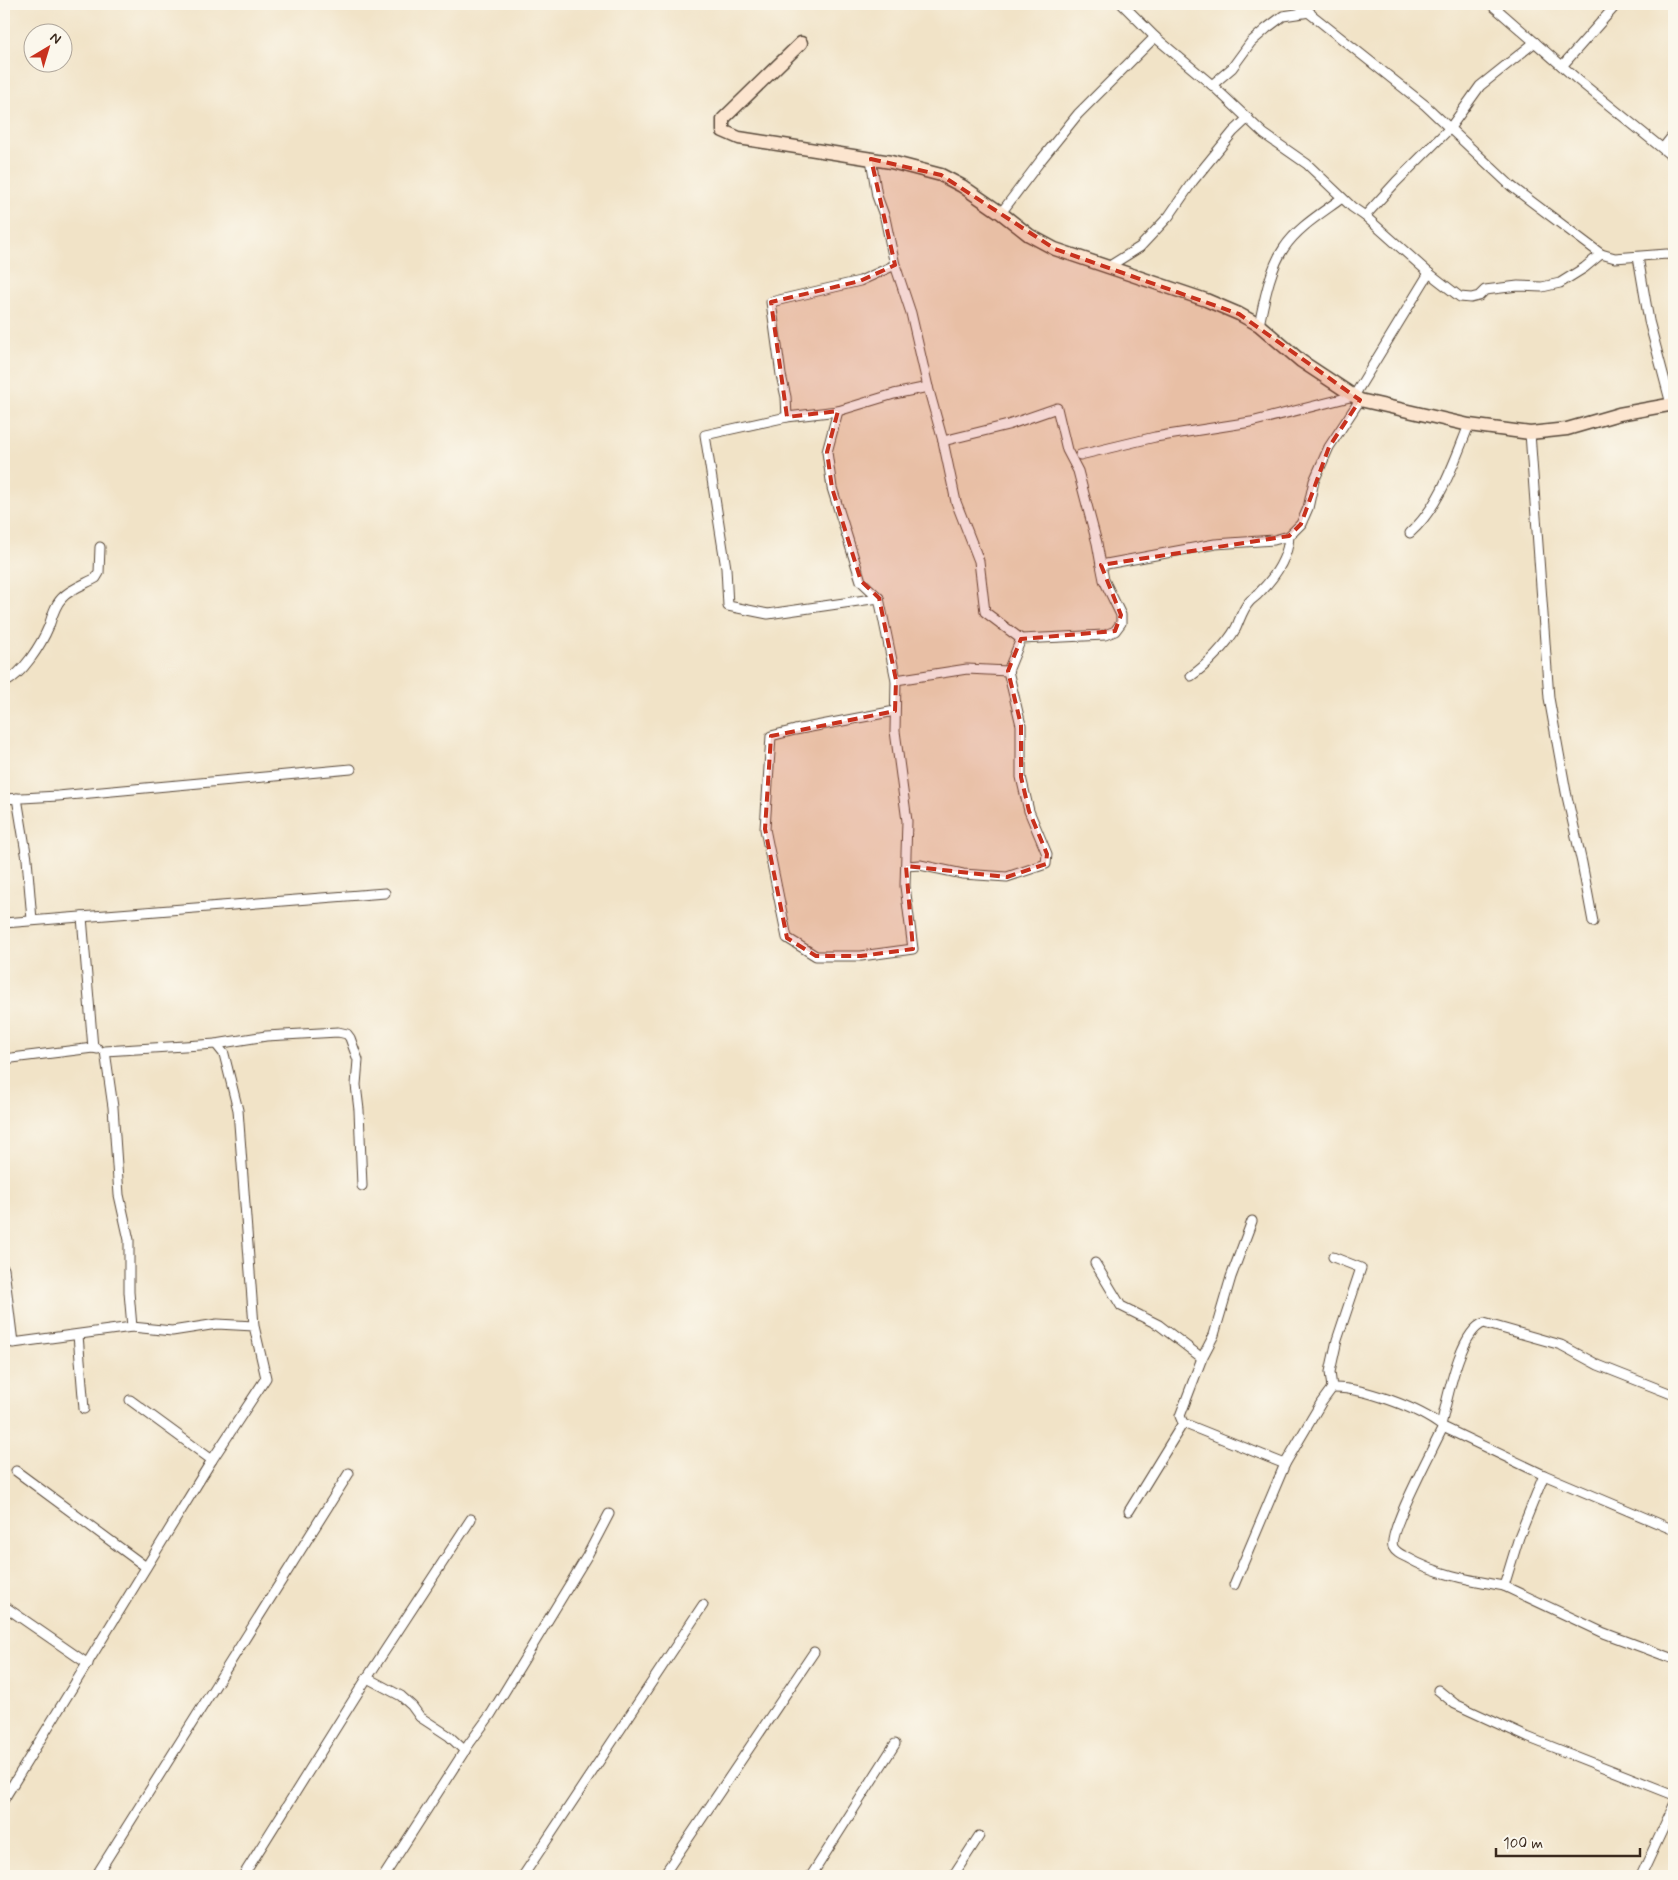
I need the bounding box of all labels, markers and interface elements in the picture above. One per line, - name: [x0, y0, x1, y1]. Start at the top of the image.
- north arrow: [22, 22, 72, 72]
- text: N: [46, 29, 65, 49]
- scale bar: [1496, 1825, 1639, 1857]
- text: 100 m: [1503, 1834, 1543, 1854]

